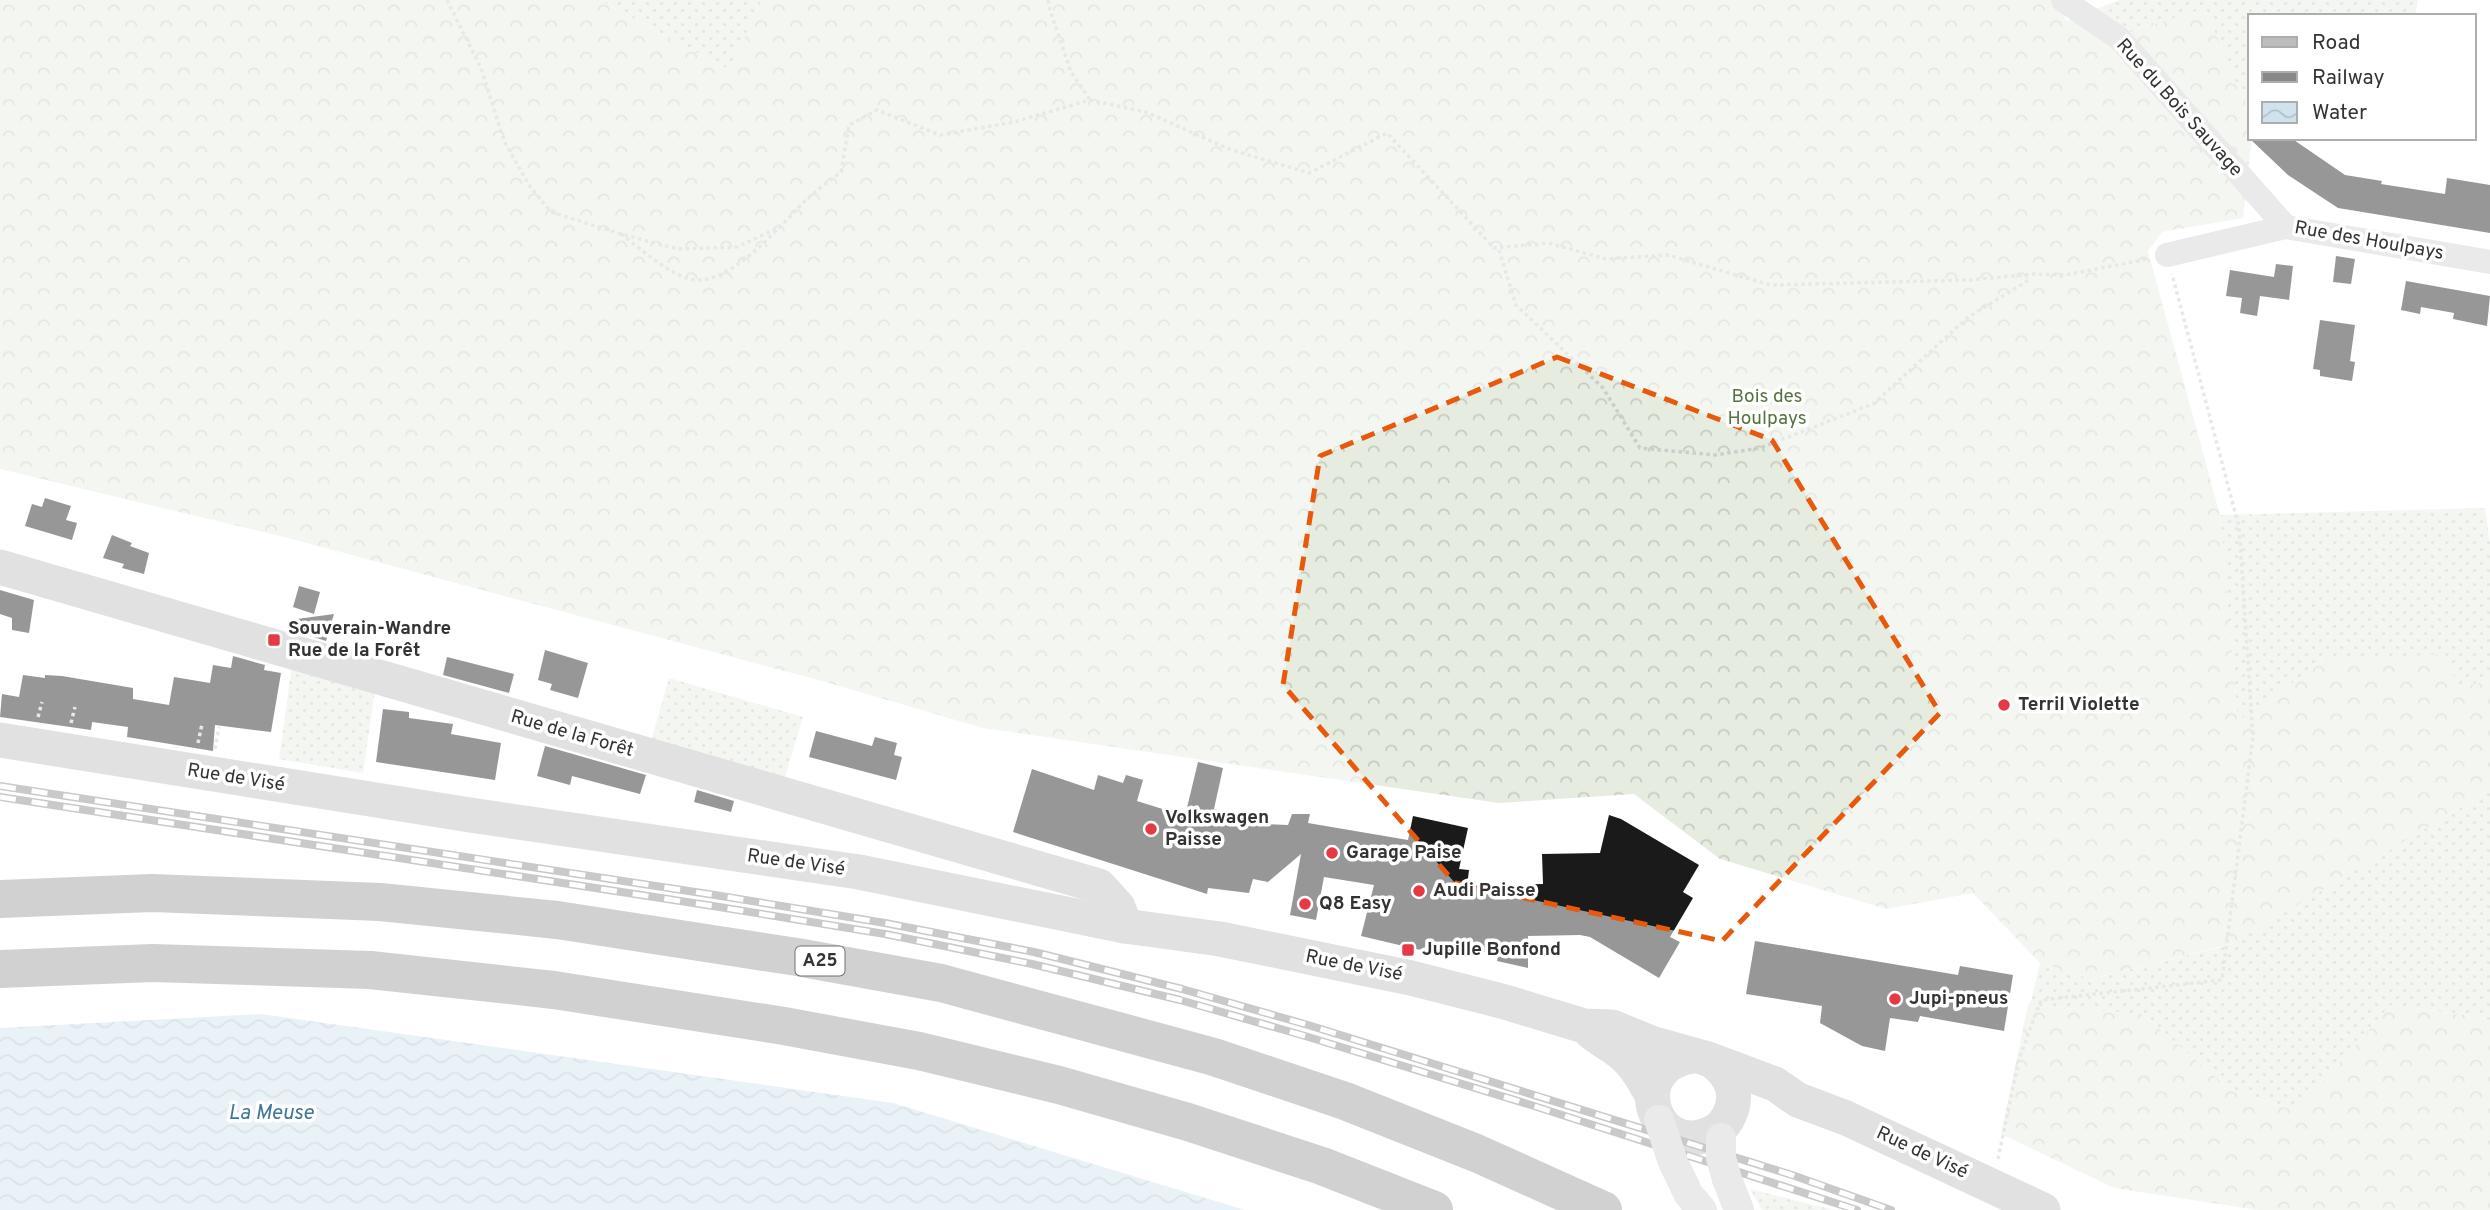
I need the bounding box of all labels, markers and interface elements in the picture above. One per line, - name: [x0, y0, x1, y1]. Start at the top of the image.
- legend: [2248, 14, 2476, 140]
- text: Road: [2312, 30, 2361, 57]
- street label: Rue du Bois Sauvage: [2111, 34, 2247, 182]
- text: Railway: [2312, 65, 2385, 92]
- text: Water: [2312, 100, 2367, 127]
- street label: Rue des Houlpays: [2293, 216, 2445, 266]
- park label: Bois des Houlpays: [1727, 385, 1807, 431]
- place label: Souverain-Wandre Rue de la Forêt: [288, 617, 451, 663]
- marker: Souverain-Wandre Rue de la Forêt: [266, 632, 282, 648]
- place label: Terril Violette: [2018, 693, 2139, 717]
- marker: Terril Violette: [1996, 697, 2012, 713]
- street label: Rue de la Forêt: [508, 705, 636, 763]
- street label: Rue de Visé: [186, 758, 286, 798]
- place label: Volkswagen Paisse: [1165, 806, 1269, 852]
- marker: Volkswagen Paisse: [1143, 821, 1159, 837]
- place label: Garage Paise: [1346, 841, 1462, 865]
- street label: Rue de Visé: [746, 844, 846, 882]
- marker: Garage Paise: [1324, 845, 1340, 861]
- place label: Audi Paisse: [1433, 879, 1536, 903]
- marker: Audi Paisse: [1411, 883, 1427, 899]
- place label: Q8 Easy: [1319, 892, 1392, 916]
- marker: Q8 Easy: [1297, 896, 1313, 912]
- place label: Jupille Bonfond: [1422, 938, 1561, 962]
- marker: Jupille Bonfond: [1400, 942, 1416, 958]
- street label: Rue de Visé: [1303, 945, 1405, 987]
- road number: A25: [796, 946, 844, 976]
- place label: Jupi-pneus: [1909, 987, 2008, 1011]
- marker: Jupi-pneus: [1887, 991, 1903, 1007]
- water label: La Meuse: [228, 1100, 315, 1127]
- street label: Rue de Visé: [1872, 1121, 1972, 1185]

